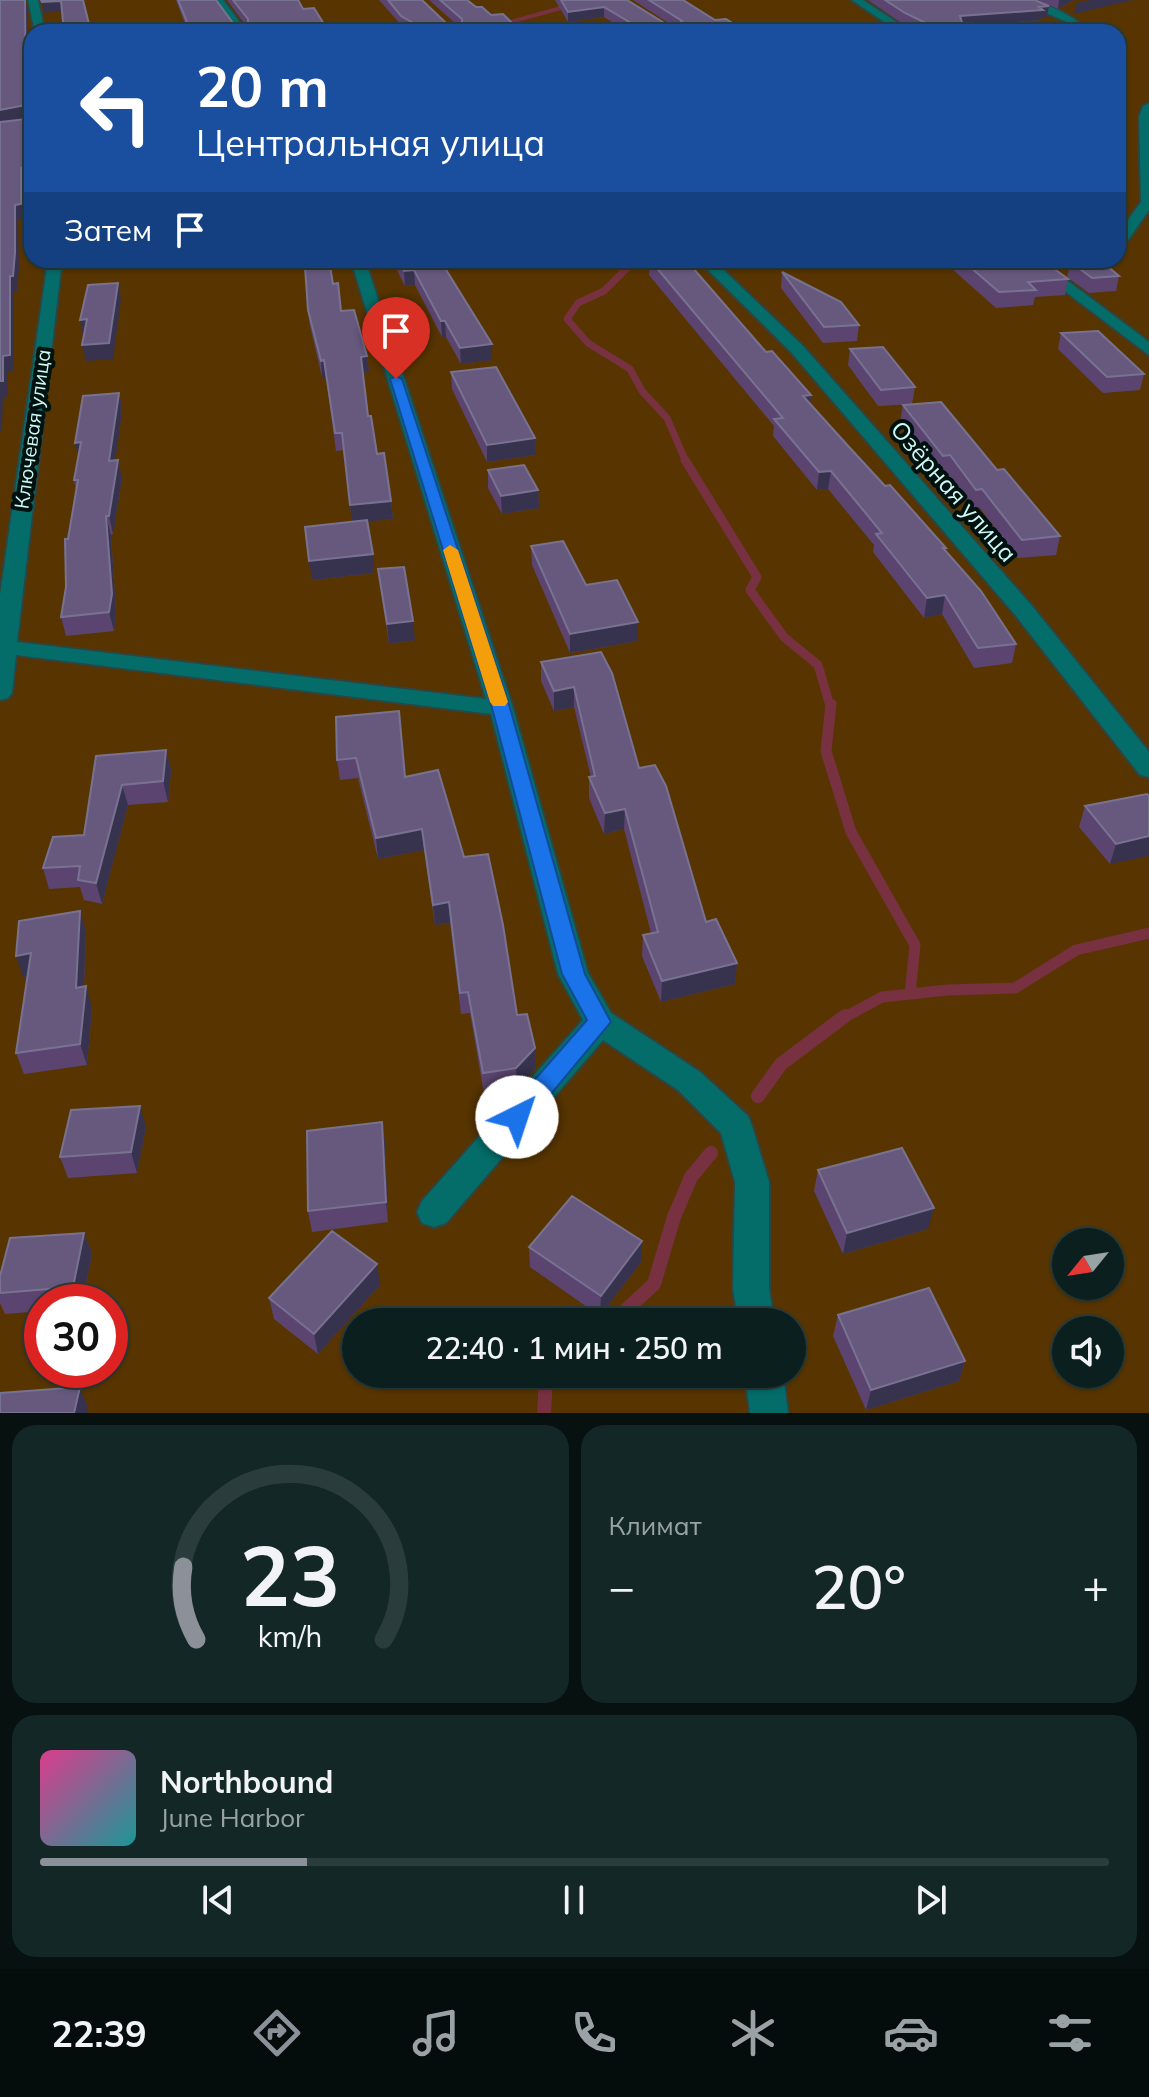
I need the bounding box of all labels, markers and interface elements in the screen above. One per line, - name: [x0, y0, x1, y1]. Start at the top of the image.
- text: 20 m: [196, 51, 329, 121]
- icon: left: [64, 56, 168, 160]
- text: Центральная улица: [196, 120, 545, 165]
- icon: arrive: [168, 208, 212, 252]
- text: Затем: [64, 211, 152, 249]
- pin: [362, 297, 430, 379]
- icon: arrive: [374, 309, 418, 353]
- street label: Ключевая улица: [8, 348, 56, 510]
- street label: Озёрная улица: [885, 414, 1023, 568]
- position arrow: [475, 1075, 559, 1159]
- north arrow: [1052, 1228, 1124, 1300]
- map controls: [1052, 1228, 1124, 1388]
- speed limit sign: 30: [24, 1284, 128, 1388]
- button: sound: [1052, 1316, 1124, 1388]
- text: 22:40 · 1 мин · 250 m: [425, 1329, 723, 1367]
- text: Климат: [609, 1509, 702, 1542]
- text: 23: [240, 1522, 340, 1627]
- text: 20°: [812, 1549, 906, 1624]
- text: −: [609, 1559, 635, 1614]
- text: +: [1083, 1559, 1109, 1614]
- text: km/h: [258, 1618, 323, 1654]
- text: Northbound: [160, 1763, 333, 1801]
- text: June Harbor: [160, 1801, 305, 1834]
- icon: previous: [196, 1878, 240, 1922]
- icon: pause: [552, 1878, 596, 1922]
- icon: next: [909, 1878, 953, 1922]
- icon: directions: [249, 2005, 305, 2061]
- icon: music: [408, 2005, 464, 2061]
- icon: phone: [566, 2005, 622, 2061]
- icon: climate: [725, 2005, 781, 2061]
- icon: car: [883, 2005, 939, 2061]
- icon: filters: [1042, 2005, 1098, 2061]
- text: 22:39: [51, 2011, 147, 2056]

